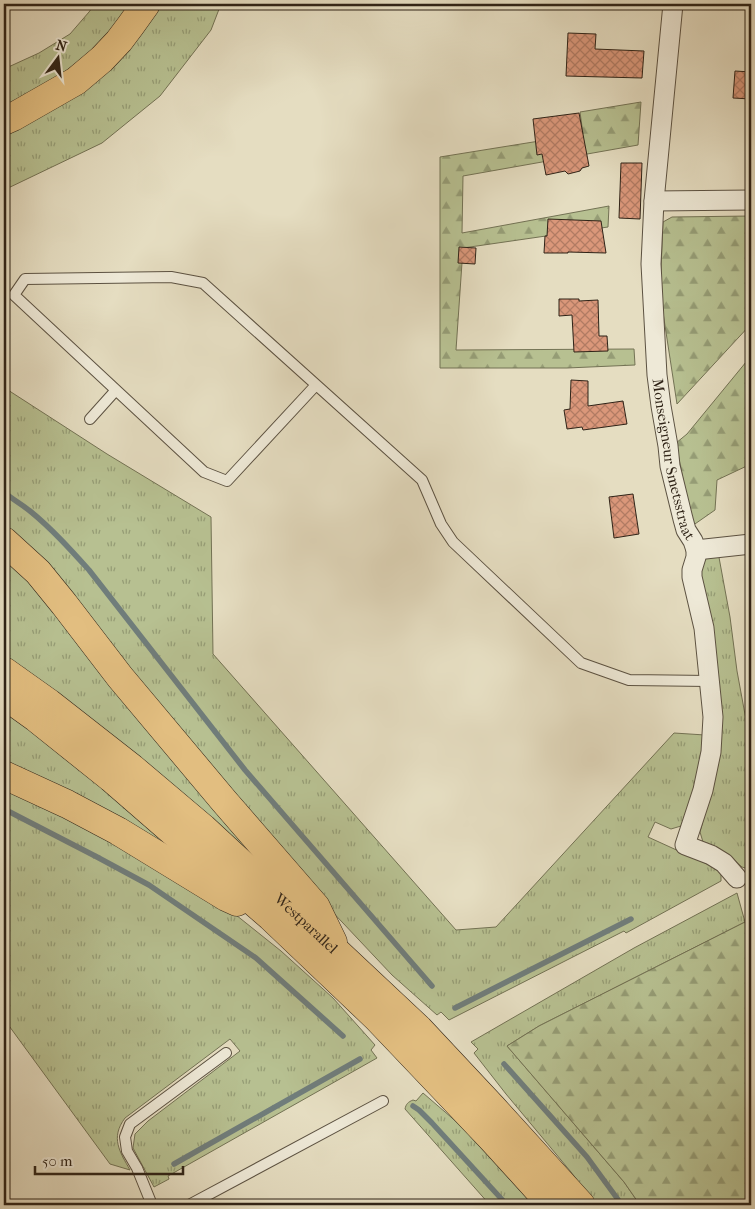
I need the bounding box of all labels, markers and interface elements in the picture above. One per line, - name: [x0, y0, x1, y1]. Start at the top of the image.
- north arrow: [32, 32, 82, 82]
- text: N: [54, 36, 69, 56]
- street label: Monseigneur Smetsstraat: [649, 377, 699, 544]
- street label: Westparallel: [270, 889, 342, 957]
- scale bar: [35, 1144, 182, 1176]
- text: 50 m: [42, 1152, 73, 1170]

